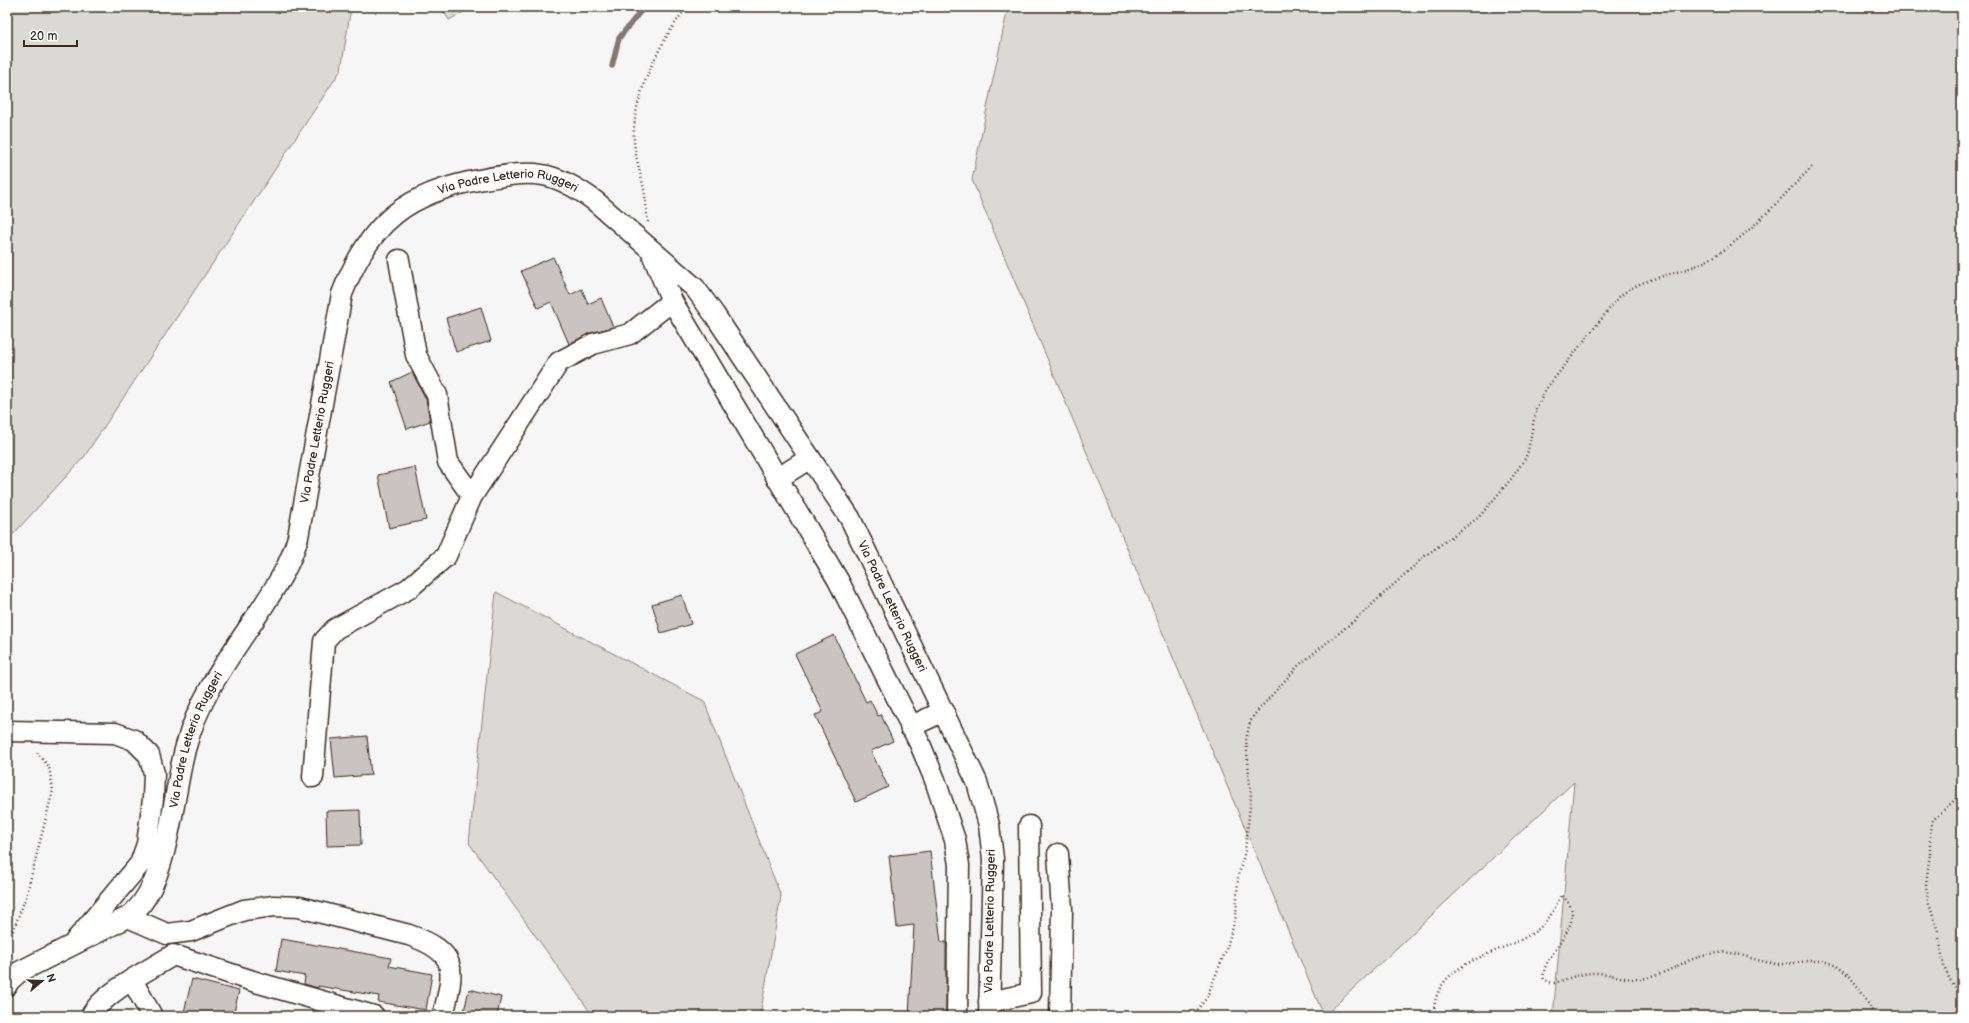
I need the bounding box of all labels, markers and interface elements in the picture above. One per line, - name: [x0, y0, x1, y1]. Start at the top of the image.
- scale bar: [24, 22, 77, 48]
- text: 20 m: [30, 29, 57, 44]
- text: Via Padre Letterio Ruggeri: [436, 166, 581, 198]
- street label: Via Padre Letterio Ruggeri: [436, 185, 580, 199]
- street label: Via Padre Letterio Ruggeri: [297, 360, 337, 504]
- street label: Via Padre Letterio Ruggeri: [855, 538, 931, 675]
- street label: Via Padre Letterio Ruggeri: [166, 669, 226, 809]
- street label: Via Padre Letterio Ruggeri: [981, 849, 999, 993]
- north arrow: [22, 961, 62, 1001]
- text: N: [43, 972, 58, 984]

